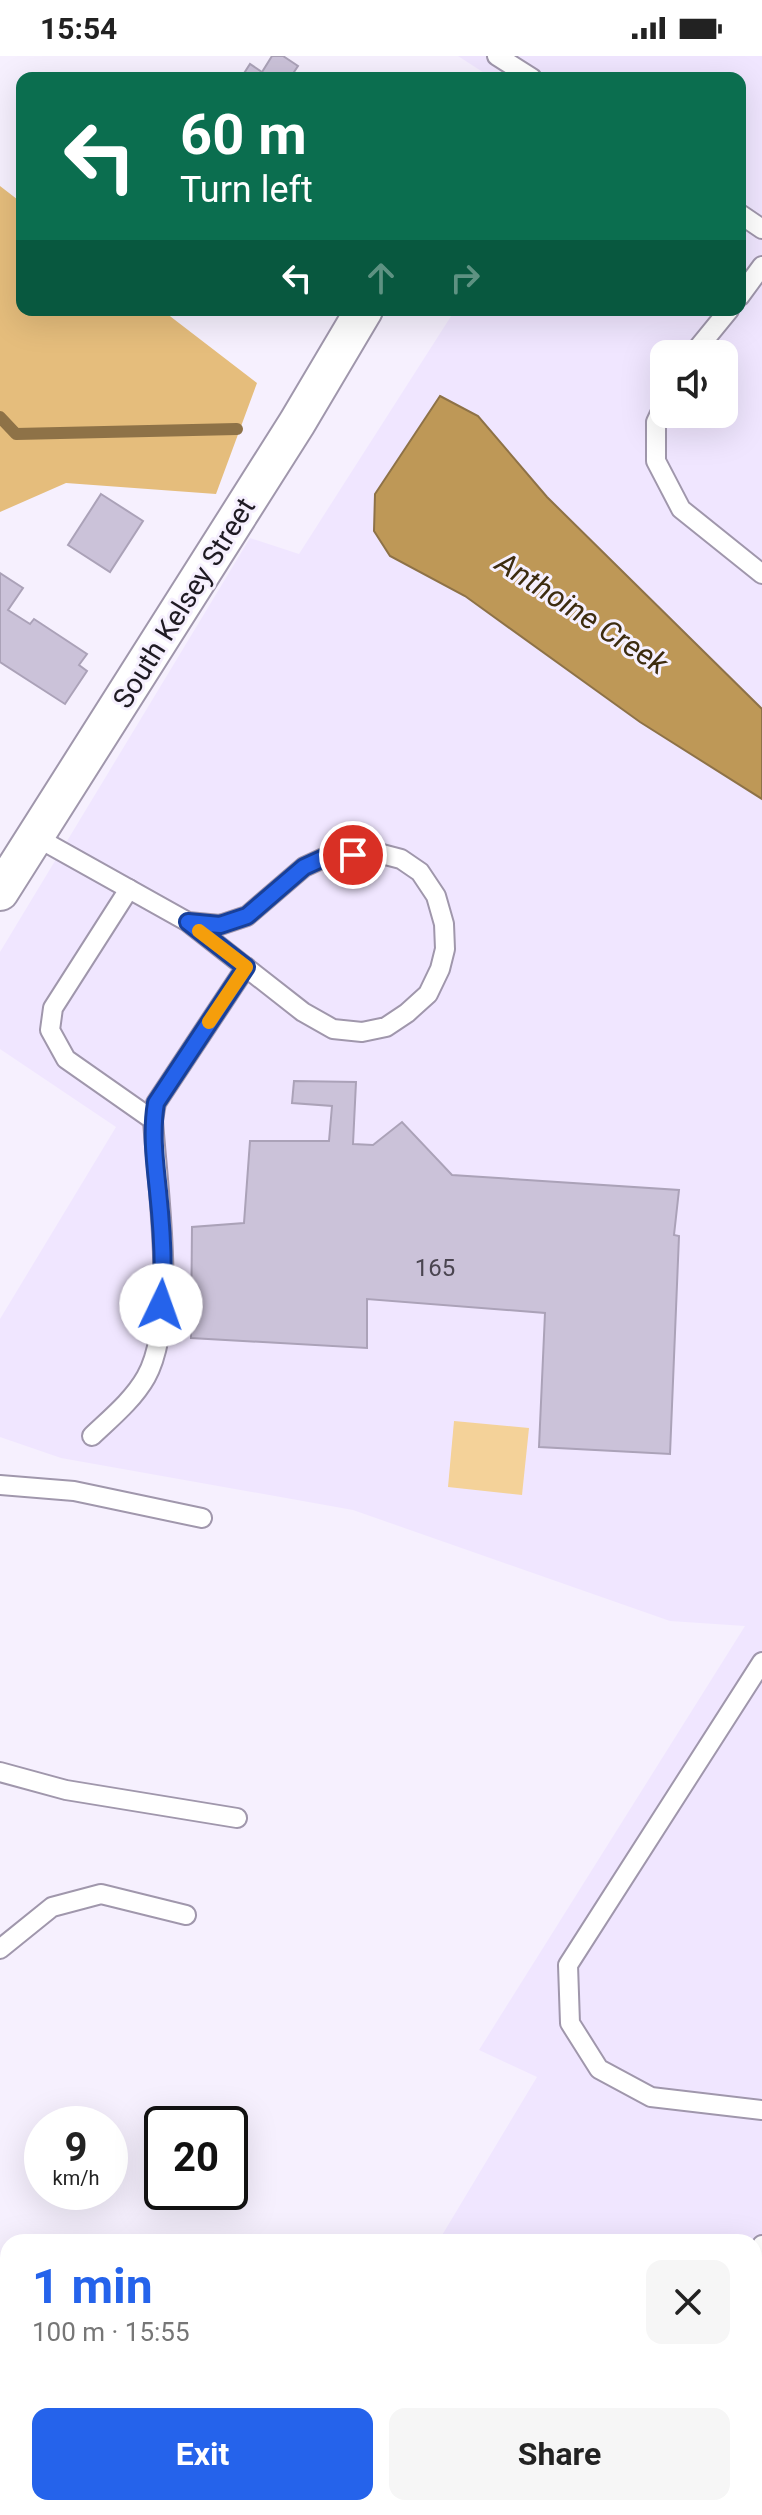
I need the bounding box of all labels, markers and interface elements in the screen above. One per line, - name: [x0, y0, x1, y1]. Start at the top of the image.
- text: 15:54: [40, 11, 117, 46]
- text: 60 m: [180, 102, 307, 168]
- icon: left: [48, 104, 152, 208]
- text: Turn left: [180, 169, 313, 211]
- icon: left: [275, 256, 319, 300]
- icon: ahead: [359, 256, 403, 300]
- icon: right: [443, 256, 487, 300]
- map controls: [650, 340, 738, 428]
- button: sound: [650, 340, 738, 428]
- street label: South Kelsey Street: [106, 492, 262, 714]
- water label: Anthoine Creek: [488, 544, 675, 682]
- pin: [319, 821, 387, 889]
- icon: arrive: [331, 833, 375, 877]
- house number: 165: [415, 1254, 455, 1282]
- position arrow: [119, 1263, 203, 1347]
- speed limit sign: 20: [144, 2106, 248, 2210]
- text: 9: [65, 2124, 87, 2171]
- text: km/h: [53, 2166, 99, 2190]
- text: 1 min: [32, 2258, 153, 2315]
- button: close: [646, 2260, 730, 2344]
- text: 100 m · 15:55: [32, 2317, 190, 2347]
- button: Exit: [32, 2408, 373, 2500]
- button: Share: [389, 2408, 730, 2500]

